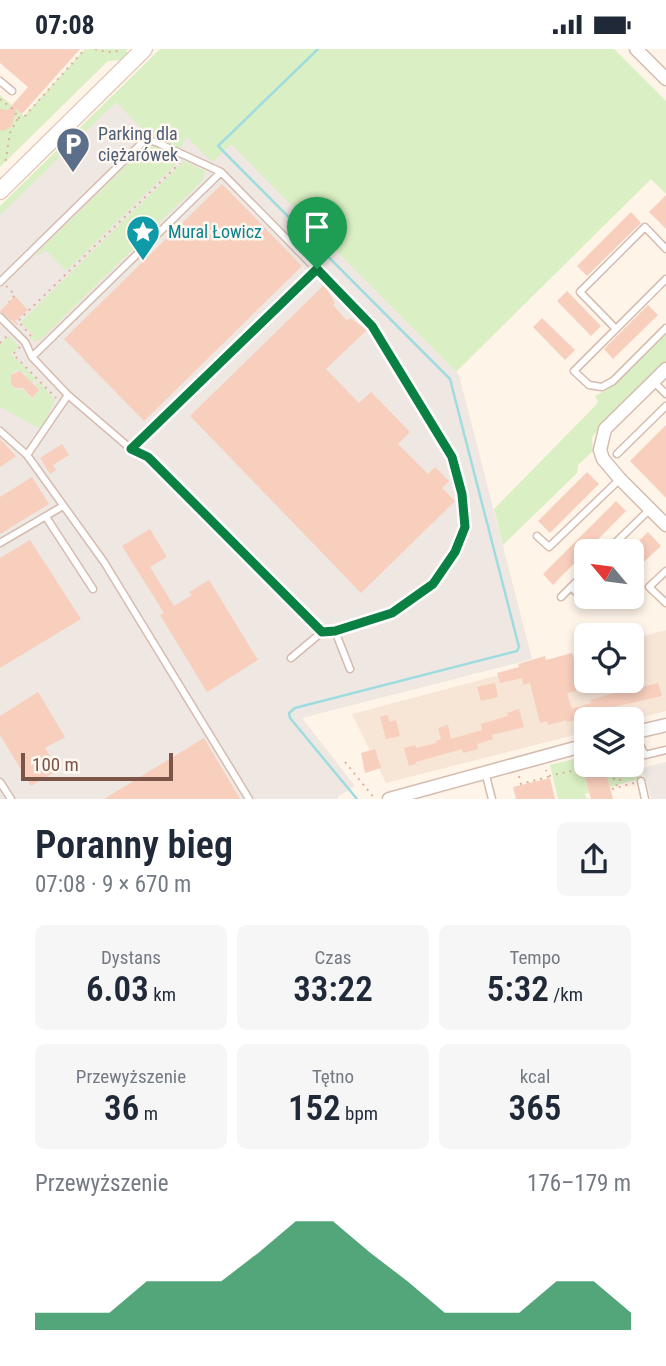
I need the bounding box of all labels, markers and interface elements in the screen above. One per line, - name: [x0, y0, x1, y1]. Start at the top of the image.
- text: 07:08: [35, 10, 95, 40]
- place label: Parking dla ciężarówek: [98, 123, 178, 165]
- parking icon: Parking dla ciężarówek: [54, 125, 92, 174]
- pin: [287, 197, 347, 269]
- icon: arrive: [298, 208, 336, 246]
- place icon: Mural Łowicz: [124, 213, 162, 262]
- place label: Mural Łowicz: [168, 221, 262, 242]
- north arrow: [574, 539, 644, 609]
- map controls: [574, 539, 644, 777]
- button: locate: [574, 623, 644, 693]
- button: layers: [574, 707, 644, 777]
- scale bar: [21, 750, 173, 782]
- text: 100 m: [32, 753, 79, 776]
- button: share: [557, 822, 631, 896]
- text: Poranny bieg: [35, 823, 233, 867]
- text: 07:08 · 9 × 670 m: [35, 871, 191, 898]
- text: Dystans: [101, 946, 161, 969]
- text: Czas: [315, 946, 351, 969]
- text: Tempo: [509, 946, 561, 969]
- text: 6.03: [86, 969, 149, 1010]
- text: 33:22: [293, 969, 373, 1010]
- text: 5:32: [487, 969, 549, 1010]
- text: km: [149, 983, 176, 1006]
- text: /km: [549, 983, 583, 1006]
- text: Przewyższenie: [76, 1065, 186, 1088]
- text: Tętno: [312, 1065, 354, 1088]
- text: kcal: [520, 1065, 550, 1088]
- text: 36: [104, 1088, 139, 1129]
- text: 152: [288, 1088, 341, 1129]
- text: 365: [509, 1088, 561, 1129]
- text: m: [139, 1102, 158, 1125]
- text: bpm: [341, 1102, 378, 1125]
- text: Przewyższenie: [35, 1170, 168, 1197]
- text: 176–179 m: [527, 1170, 631, 1197]

